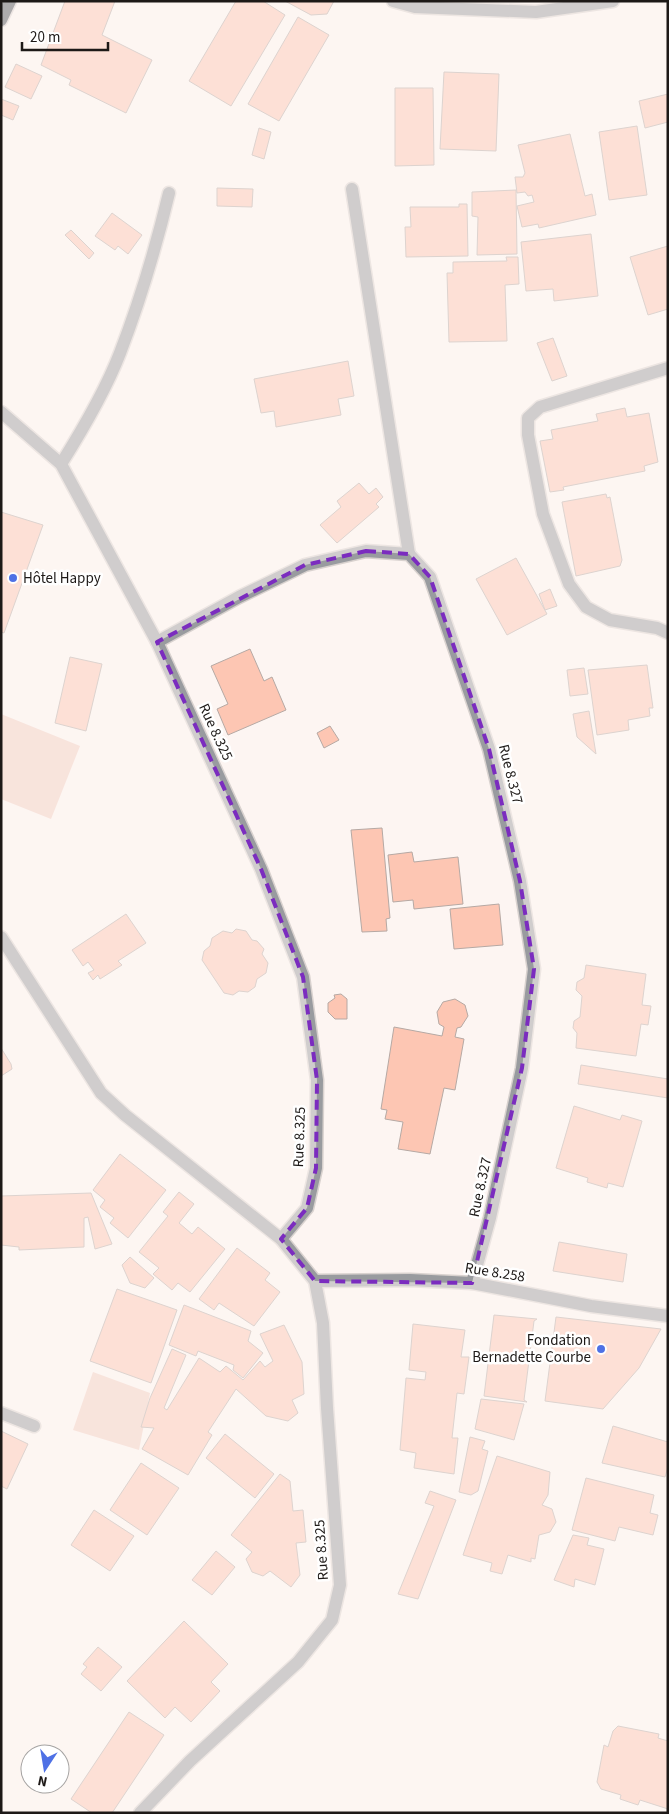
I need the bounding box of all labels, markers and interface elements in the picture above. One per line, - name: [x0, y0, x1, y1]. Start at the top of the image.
- scale bar: [22, 20, 109, 52]
- text: 20 m: [30, 27, 60, 48]
- place label: Hôtel Happy: [23, 568, 101, 589]
- marker: Hôtel Happy: [7, 572, 19, 584]
- street label: Rue 8.325: [193, 700, 238, 764]
- street label: Rue 8.327: [493, 742, 528, 806]
- street label: Rue 8.325: [288, 1106, 311, 1168]
- street label: Rue 8.327: [464, 1155, 497, 1219]
- street label: Rue 8.258: [463, 1257, 527, 1288]
- place label: Fondation Bernadette Courbe: [472, 1330, 591, 1368]
- marker: Fondation Bernadette Courbe: [595, 1343, 607, 1355]
- street label: Rue 8.325: [309, 1519, 334, 1581]
- north arrow: [20, 1744, 70, 1794]
- text: N: [36, 1770, 49, 1791]

